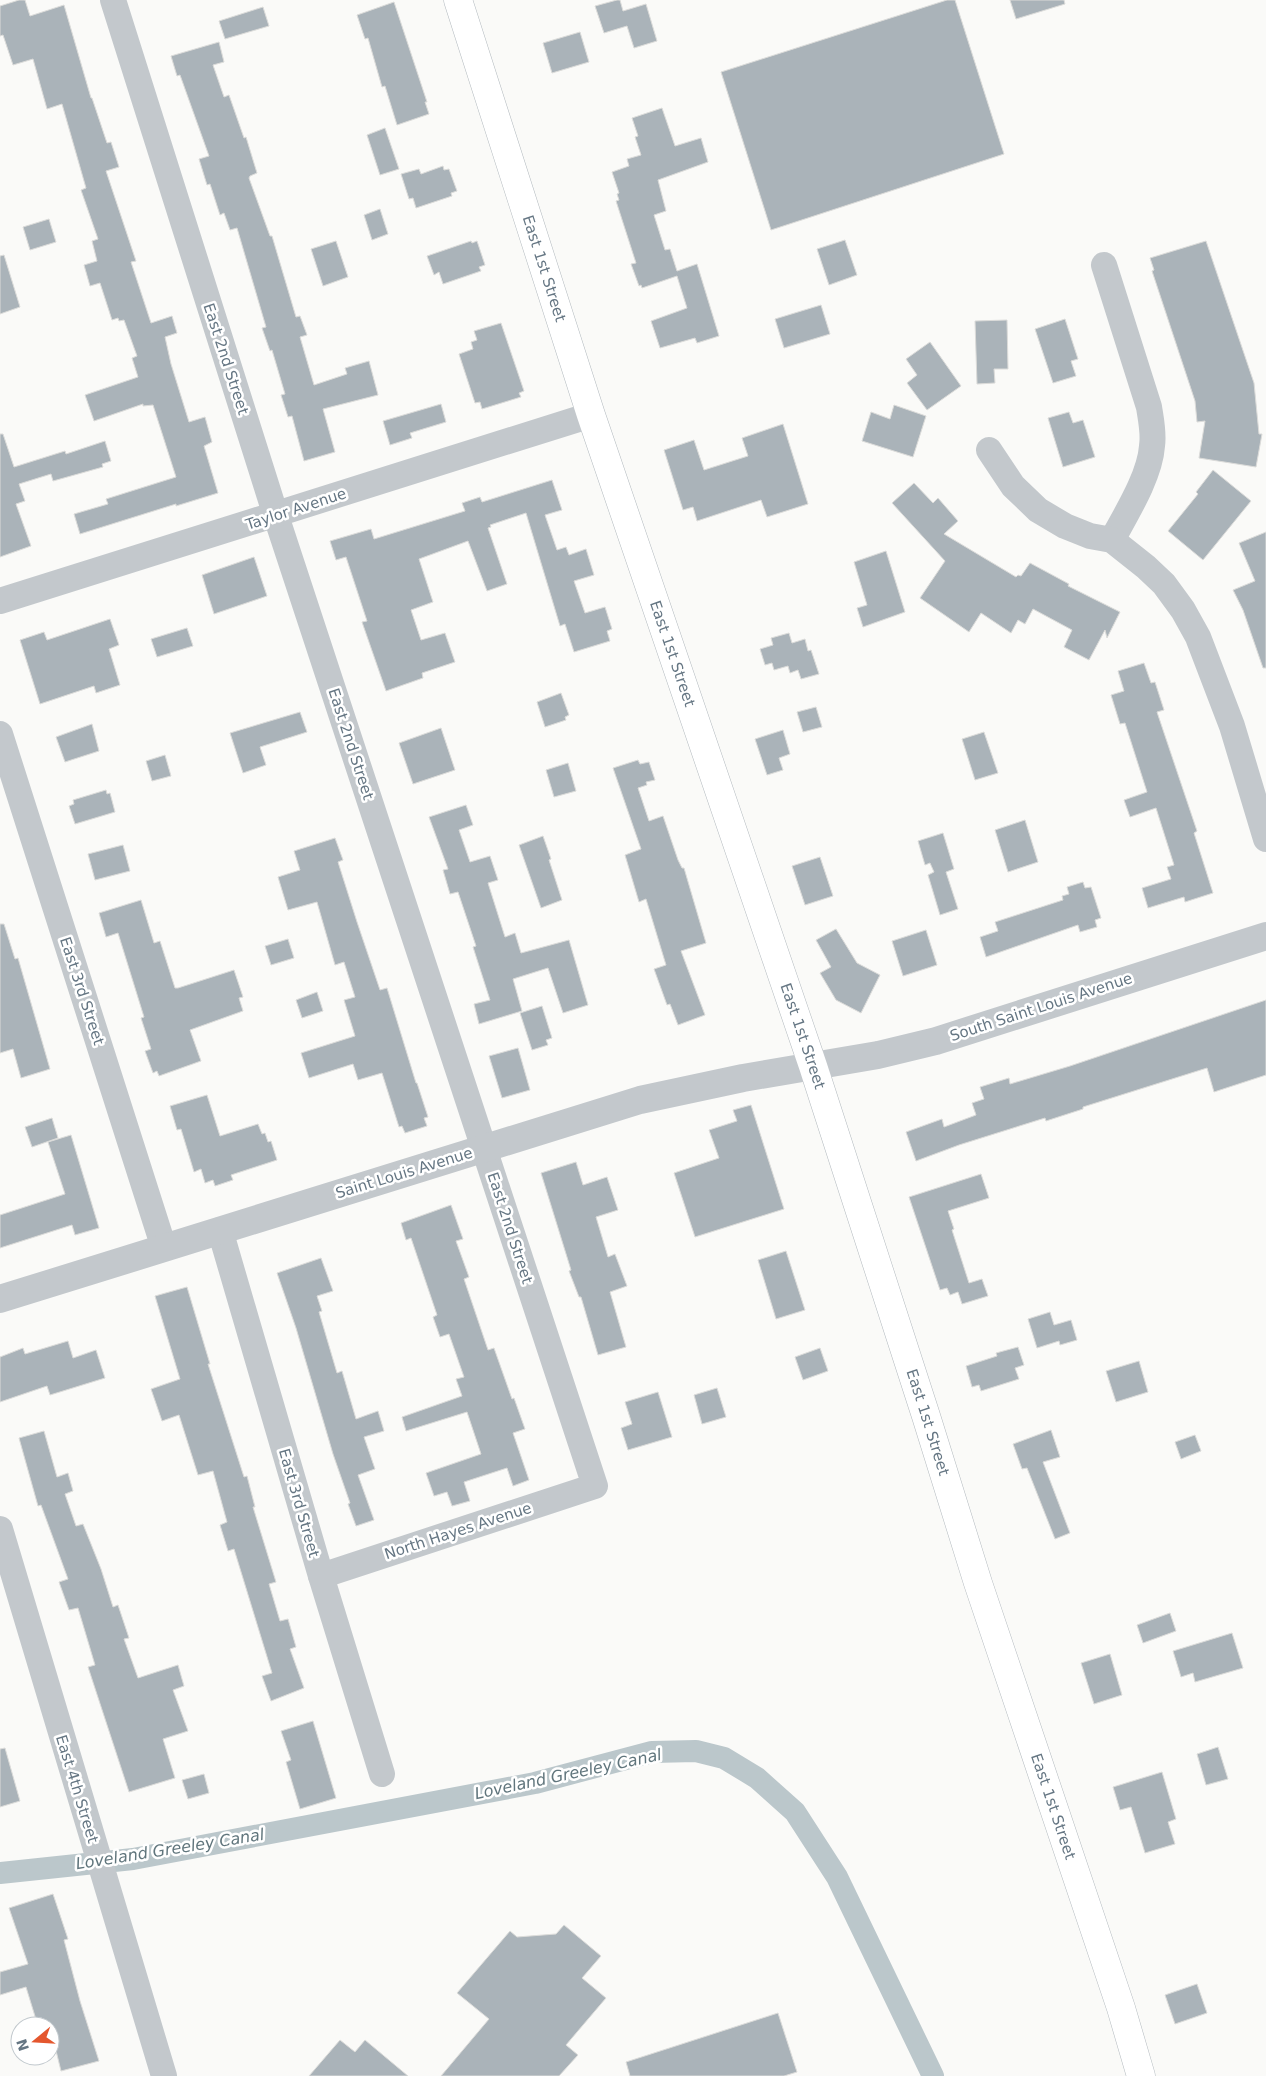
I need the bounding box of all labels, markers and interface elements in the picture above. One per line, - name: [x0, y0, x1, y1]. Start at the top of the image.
- street label: East 1st Street: [519, 213, 570, 324]
- street label: East 2nd Street: [200, 301, 253, 417]
- street label: Taylor Avenue: [242, 484, 349, 534]
- street label: East 1st Street: [646, 598, 699, 709]
- street label: East 2nd Street: [325, 686, 378, 802]
- street label: East 3rd Street: [56, 935, 108, 1047]
- street label: South Saint Louis Avenue: [948, 969, 1134, 1045]
- street label: East 1st Street: [776, 981, 829, 1092]
- street label: Saint Louis Avenue: [333, 1144, 475, 1202]
- street label: East 2nd Street: [484, 1170, 537, 1286]
- street label: East 1st Street: [902, 1367, 953, 1478]
- street label: East 3rd Street: [275, 1446, 323, 1560]
- street label: North Hayes Avenue: [382, 1499, 534, 1563]
- street label: East 4th Street: [52, 1733, 102, 1845]
- water label: Loveland Greeley Canal: [473, 1745, 664, 1803]
- street label: East 1st Street: [1027, 1751, 1079, 1862]
- water label: Loveland Greeley Canal: [74, 1825, 266, 1873]
- north arrow: [10, 2016, 60, 2066]
- text: N: [13, 2037, 32, 2053]

